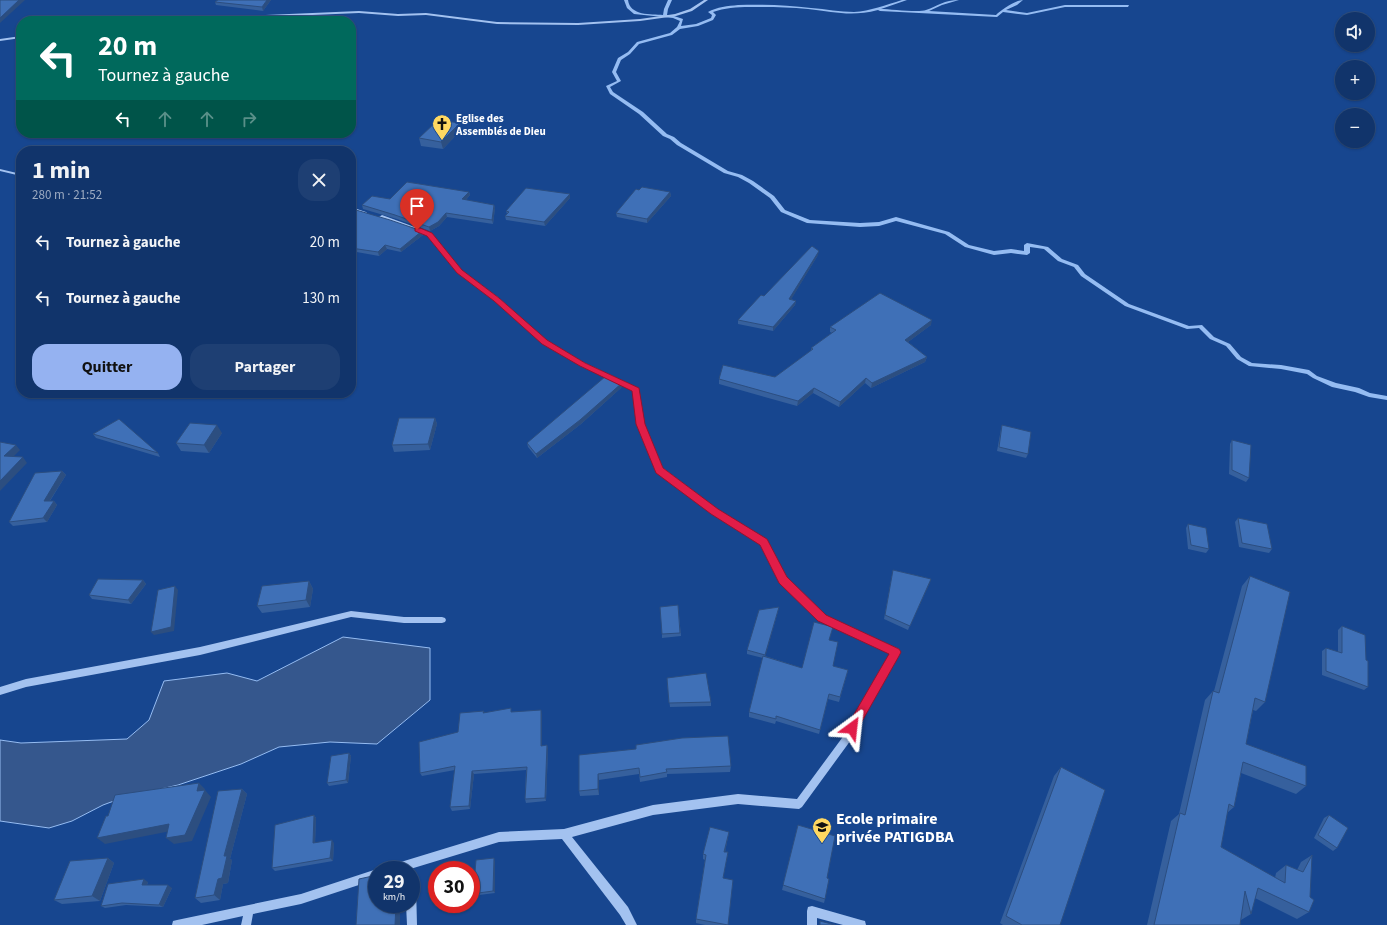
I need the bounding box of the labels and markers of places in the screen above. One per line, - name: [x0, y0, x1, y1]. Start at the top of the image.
- place label: Eglise des Assemblés de Dieu: [455, 111, 546, 139]
- church icon: Eglise des Assemblés de Dieu: [431, 113, 453, 141]
- pin: [400, 189, 434, 230]
- place label: Ecole primaire privée PATIGDBA: [836, 808, 955, 848]
- school or university icon: Ecole primaire privée PATIGDBA: [811, 816, 833, 844]

